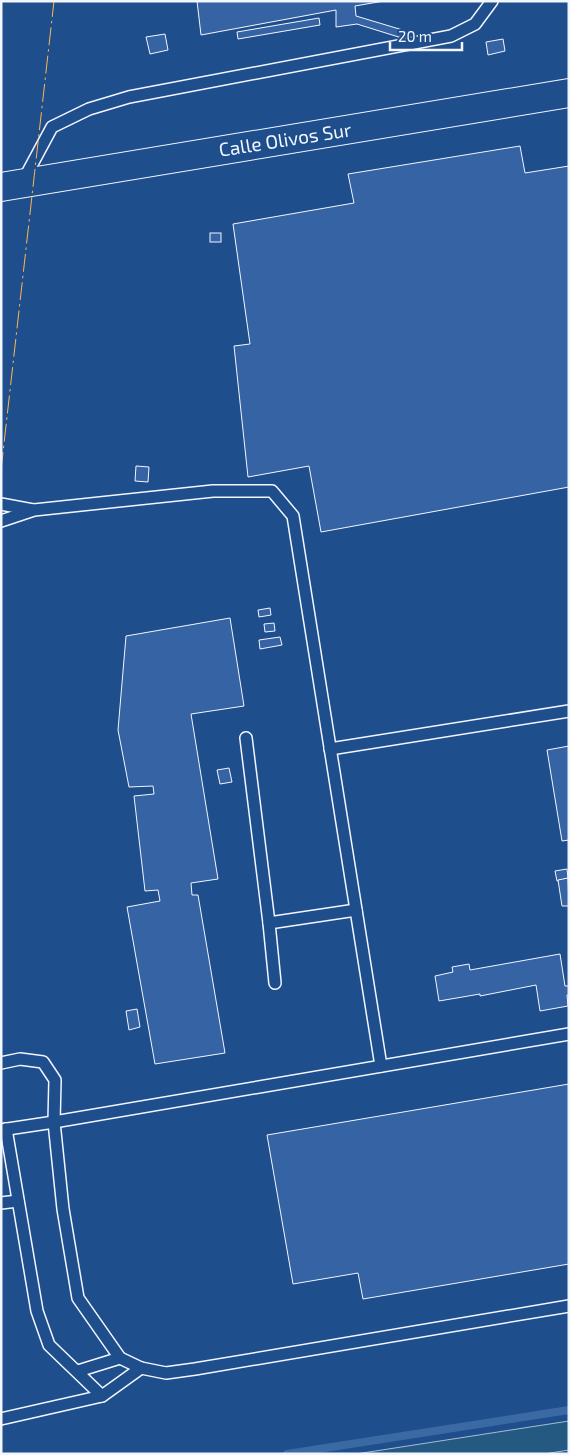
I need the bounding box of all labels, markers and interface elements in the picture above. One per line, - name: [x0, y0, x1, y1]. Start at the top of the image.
- scale bar: [390, 20, 462, 52]
- text: 20 m: [398, 27, 432, 45]
- street label: Calle Olivos Sur: [217, 117, 353, 161]

